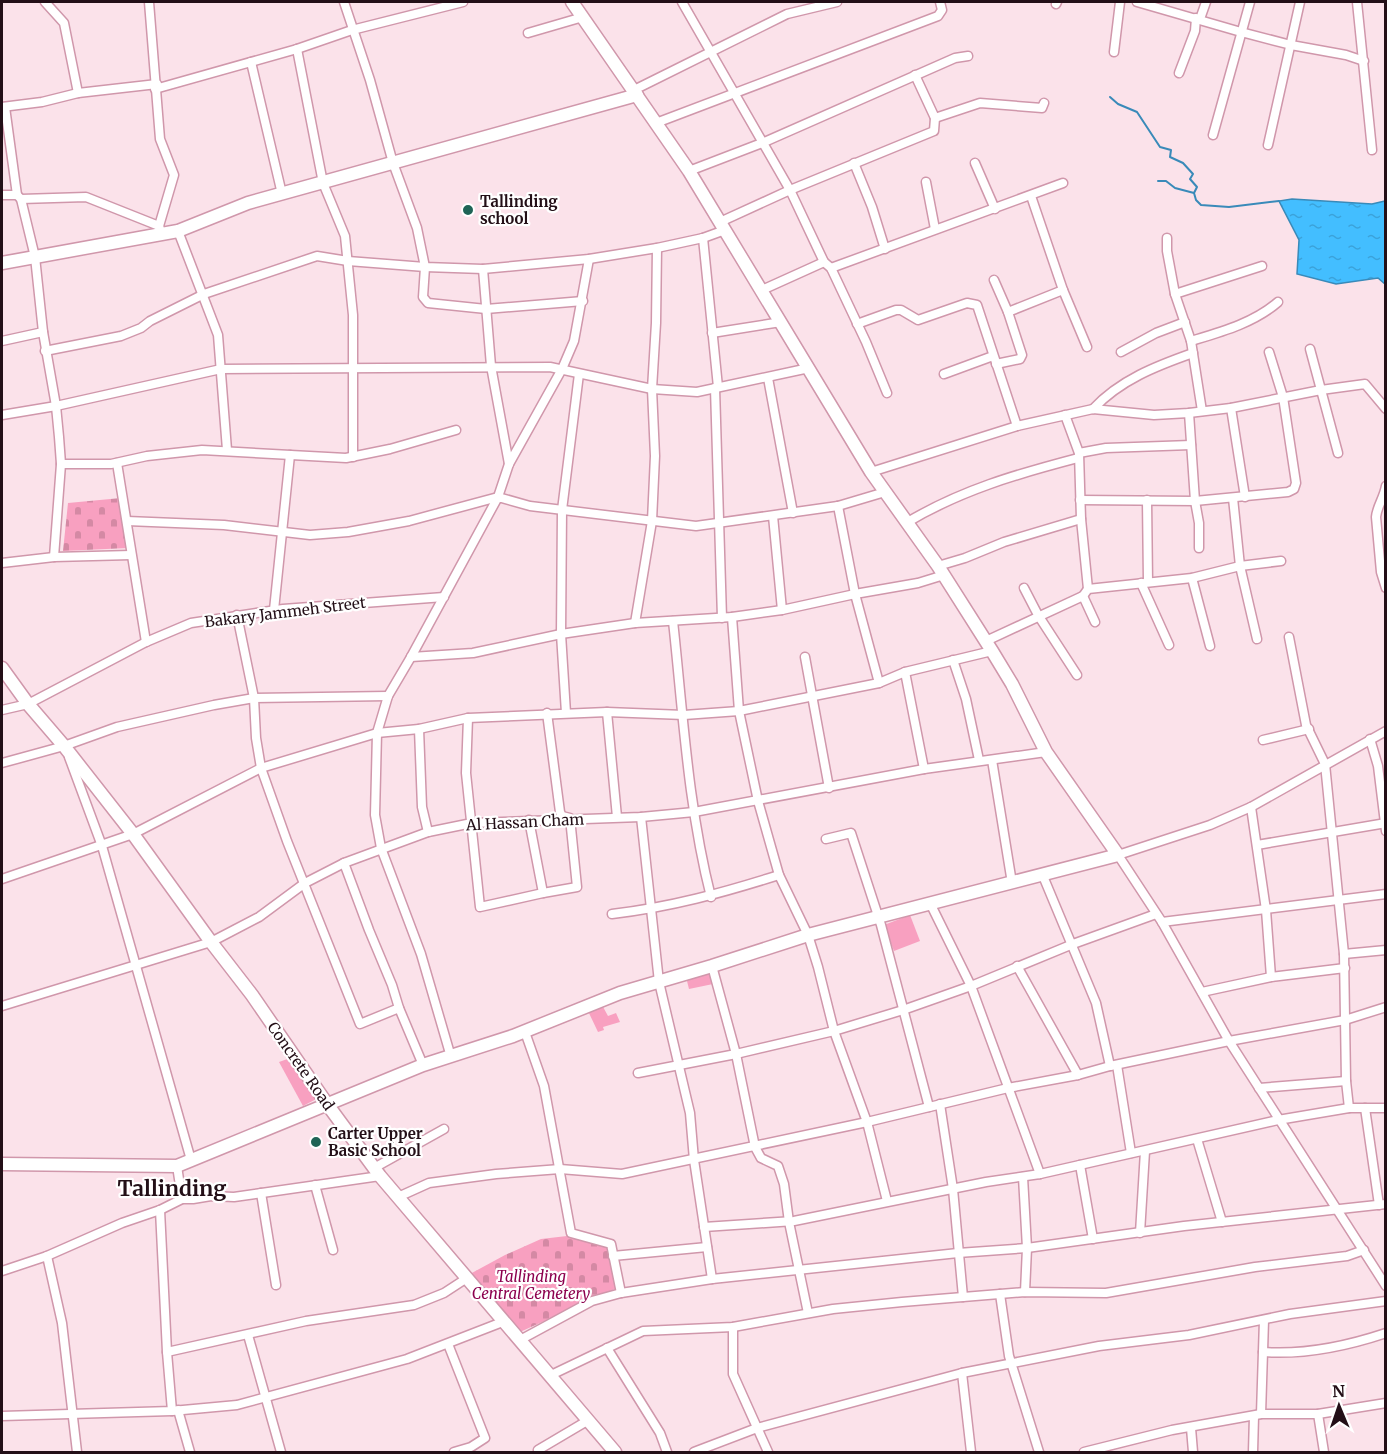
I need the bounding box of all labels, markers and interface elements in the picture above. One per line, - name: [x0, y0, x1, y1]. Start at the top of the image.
- place label: Tallinding school: [480, 192, 558, 228]
- marker: Tallinding school: [461, 203, 475, 217]
- street label: Bakary Jammeh Street: [203, 593, 367, 631]
- street label: Al Hassan Cham: [465, 809, 585, 835]
- street label: Concrete Road: [264, 1018, 338, 1114]
- place label: Carter Upper Basic School: [328, 1124, 423, 1160]
- marker: Carter Upper Basic School: [309, 1135, 323, 1149]
- district label: Tallinding: [118, 1175, 226, 1202]
- park label: Tallinding Central Cemetery: [472, 1267, 590, 1303]
- north arrow: [1309, 1376, 1369, 1436]
- text: N: [1332, 1381, 1346, 1401]

